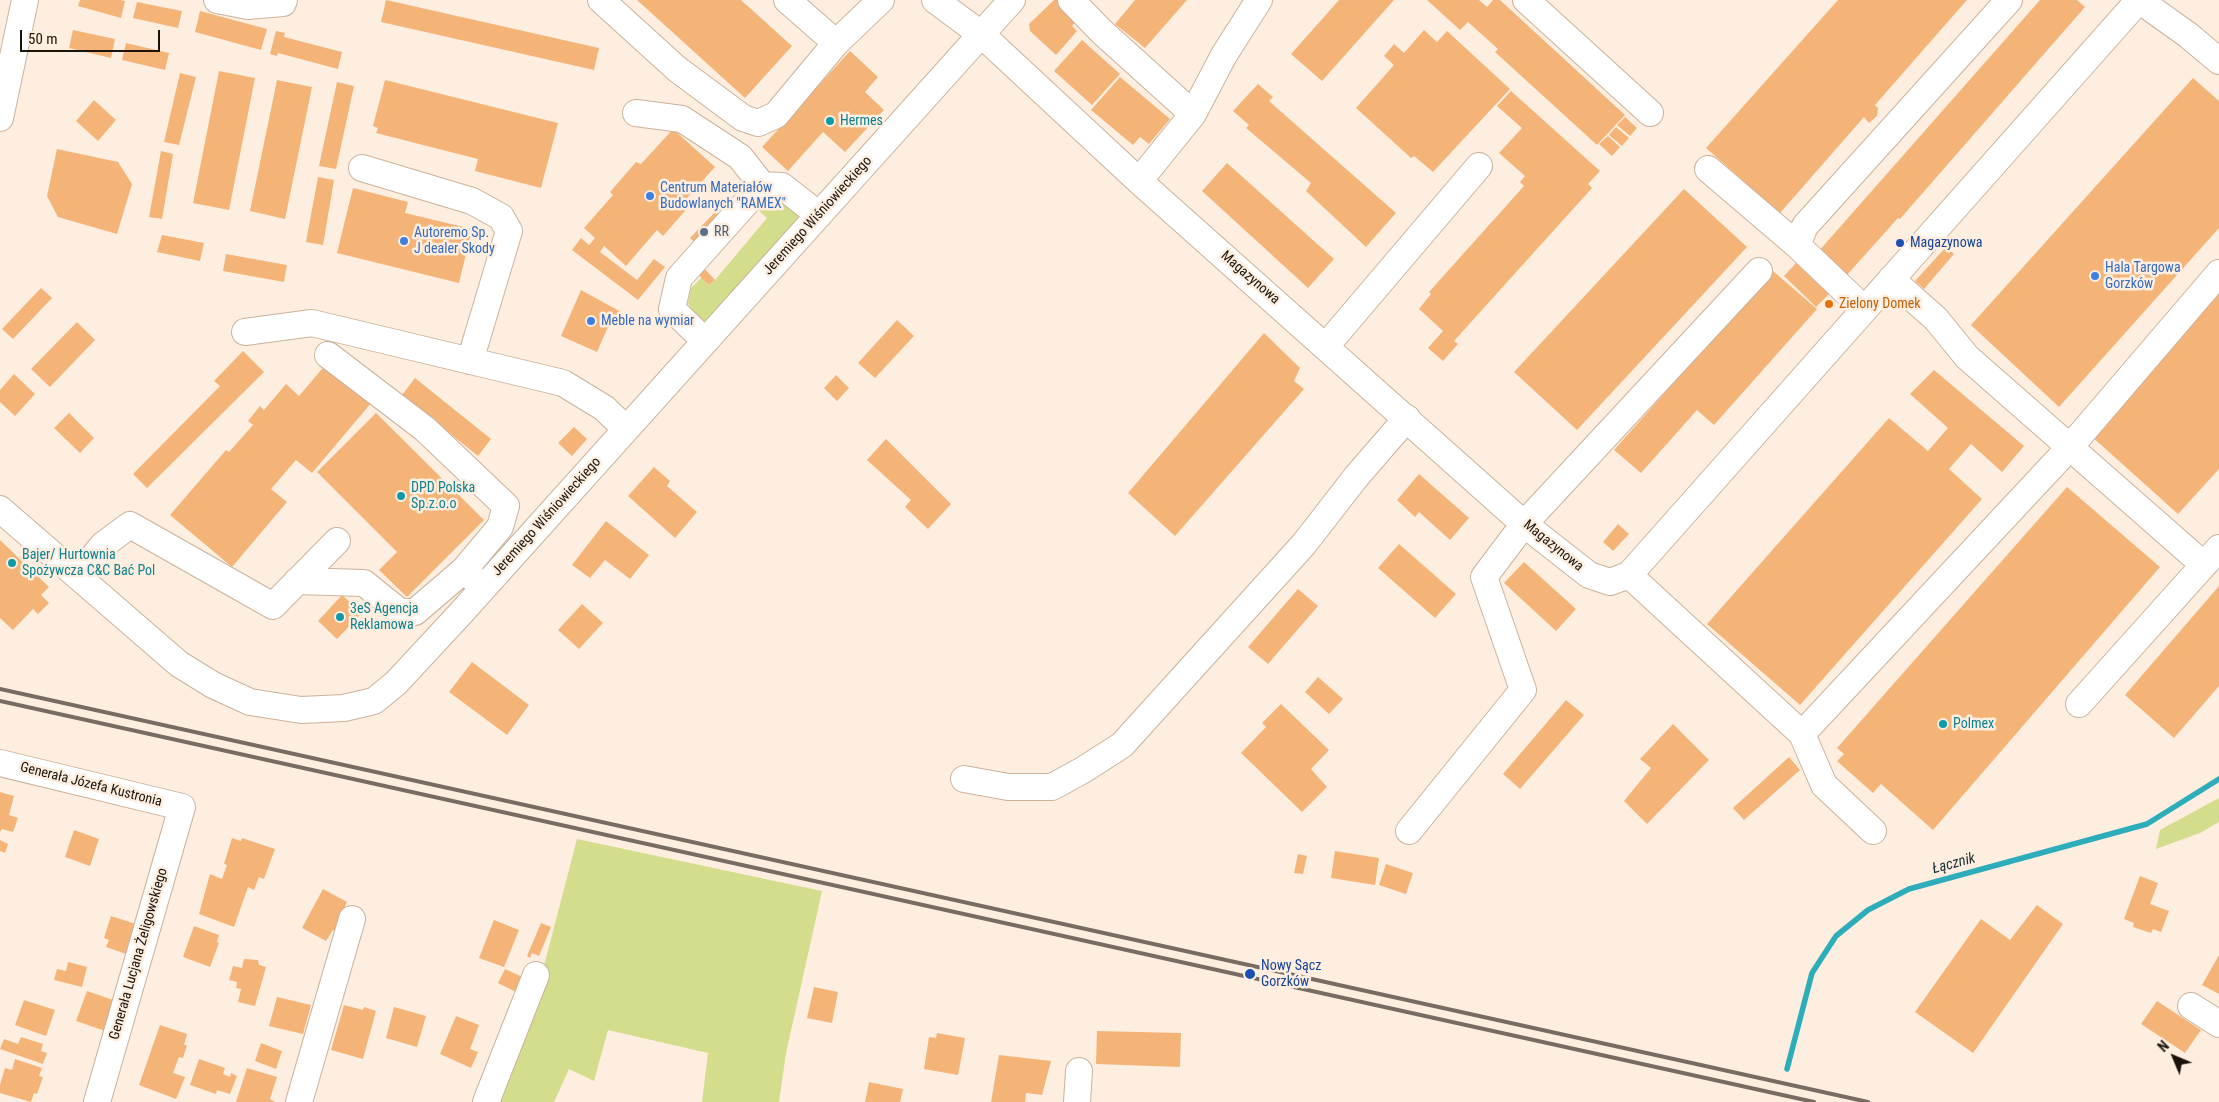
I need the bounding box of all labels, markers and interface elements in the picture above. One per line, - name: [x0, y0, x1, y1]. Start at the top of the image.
- scale bar: [22, 20, 162, 52]
- text: 50 m: [28, 30, 58, 48]
- place label: Hermes: [840, 113, 883, 129]
- marker: Hermes: [824, 115, 836, 127]
- street label: Jeremiego Wiśniowieckiego: [760, 153, 876, 279]
- place label: Centrum Materiałów Budowlanych "RAMEX": [660, 180, 786, 212]
- marker: Centrum Materiałów Budowlanych "RAMEX": [644, 190, 656, 202]
- place label: RR: [714, 224, 729, 240]
- place label: Autoremo Sp. J dealer Skody: [414, 225, 495, 258]
- marker: RR: [698, 226, 710, 238]
- marker: Autoremo Sp. J dealer Skody: [398, 235, 410, 247]
- place label: Magazynowa: [1910, 235, 1982, 251]
- marker: Magazynowa: [1894, 237, 1906, 249]
- street label: Magazynowa: [1217, 248, 1283, 308]
- place label: Hala Targowa Gorzków: [2105, 260, 2181, 292]
- marker: Hala Targowa Gorzków: [2089, 270, 2101, 282]
- place label: Zielony Domek: [1839, 296, 1921, 312]
- marker: Zielony Domek: [1823, 298, 1835, 310]
- place label: Meble na wymiar: [601, 313, 694, 329]
- marker: Meble na wymiar: [585, 315, 597, 327]
- street label: Jeremiego Wiśniowieckiego: [489, 454, 605, 580]
- place label: DPD Polska Sp.z.o.o: [411, 480, 475, 512]
- marker: DPD Polska Sp.z.o.o: [395, 490, 407, 502]
- street label: Magazynowa: [1520, 517, 1586, 575]
- place label: Bajer/ Hurtownia Spożywcza C&C Bać Pol: [22, 547, 155, 580]
- marker: Bajer/ Hurtownia Spożywcza C&C Bać Pol: [6, 557, 18, 569]
- place label: 3eS Agencja Reklamowa: [350, 601, 419, 634]
- marker: 3eS Agencja Reklamowa: [334, 611, 346, 623]
- place label: Polmex: [1953, 716, 1994, 732]
- marker: Polmex: [1937, 718, 1949, 730]
- street label: Generała Józefa Kustronia: [18, 759, 164, 811]
- water label: Łącznik: [1930, 850, 1978, 878]
- street label: Generała Lucjana Żeligowskiego: [106, 866, 172, 1042]
- place label: Nowy Sącz Gorzków: [1261, 958, 1321, 990]
- marker: Nowy Sącz Gorzków: [1243, 967, 1257, 981]
- north arrow: [2149, 1032, 2199, 1082]
- text: N: [2155, 1038, 2172, 1055]

